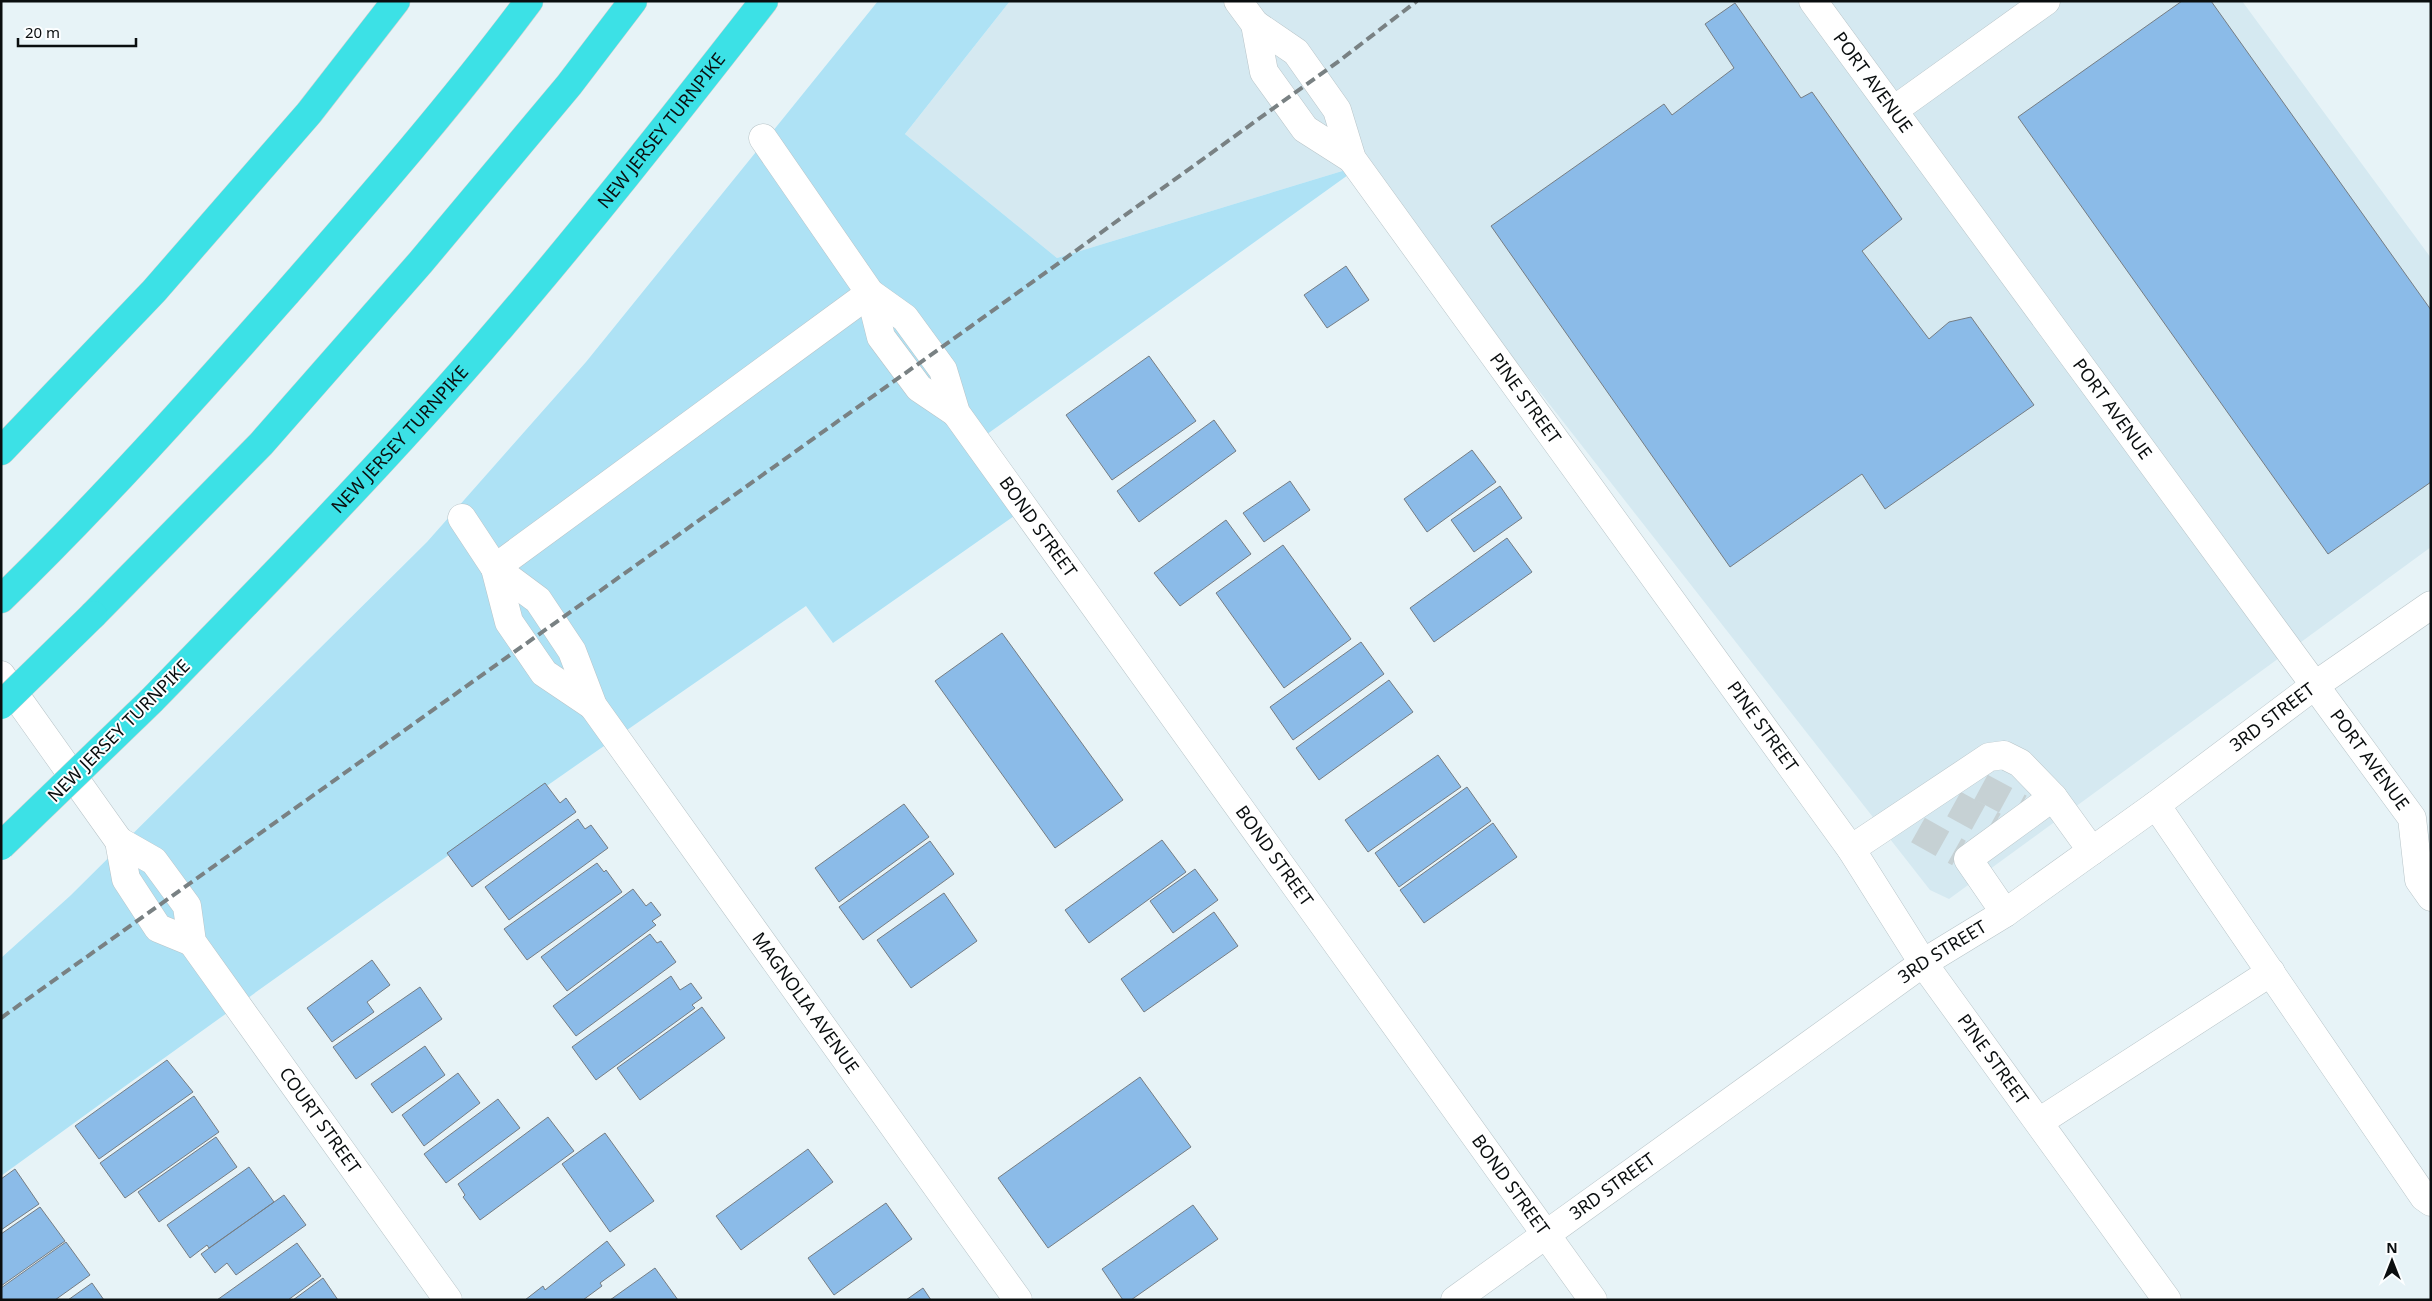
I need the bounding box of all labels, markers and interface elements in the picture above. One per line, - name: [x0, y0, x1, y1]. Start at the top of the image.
- scale bar: [18, 15, 135, 47]
- text: 20 m: [25, 22, 60, 42]
- street label: PORT AVENUE: [1829, 27, 1918, 137]
- street label: NEW JERSEY TURNPIKE: [592, 47, 730, 213]
- street label: PINE STREET: [1485, 348, 1567, 448]
- street label: PORT AVENUE: [2068, 353, 2158, 464]
- street label: NEW JERSEY TURNPIKE: [326, 360, 473, 518]
- street label: BOND STREET: [994, 471, 1083, 581]
- street label: NEW JERSEY TURNPIKE: [42, 654, 195, 807]
- street label: PINE STREET: [1722, 676, 1804, 776]
- street label: 3RD STREET: [2224, 677, 2319, 756]
- street label: PORT AVENUE: [2325, 704, 2415, 815]
- street label: BOND STREET: [1231, 800, 1319, 910]
- street label: 3RD STREET: [1893, 914, 1991, 988]
- street label: MAGNOLIA AVENUE: [748, 927, 865, 1078]
- street label: PINE STREET: [1953, 1009, 2035, 1109]
- street label: COURT STREET: [274, 1062, 367, 1178]
- street label: BOND STREET: [1467, 1129, 1555, 1239]
- street label: 3RD STREET: [1564, 1147, 1660, 1225]
- north arrow: [2367, 1236, 2417, 1286]
- text: N: [2386, 1238, 2398, 1257]

